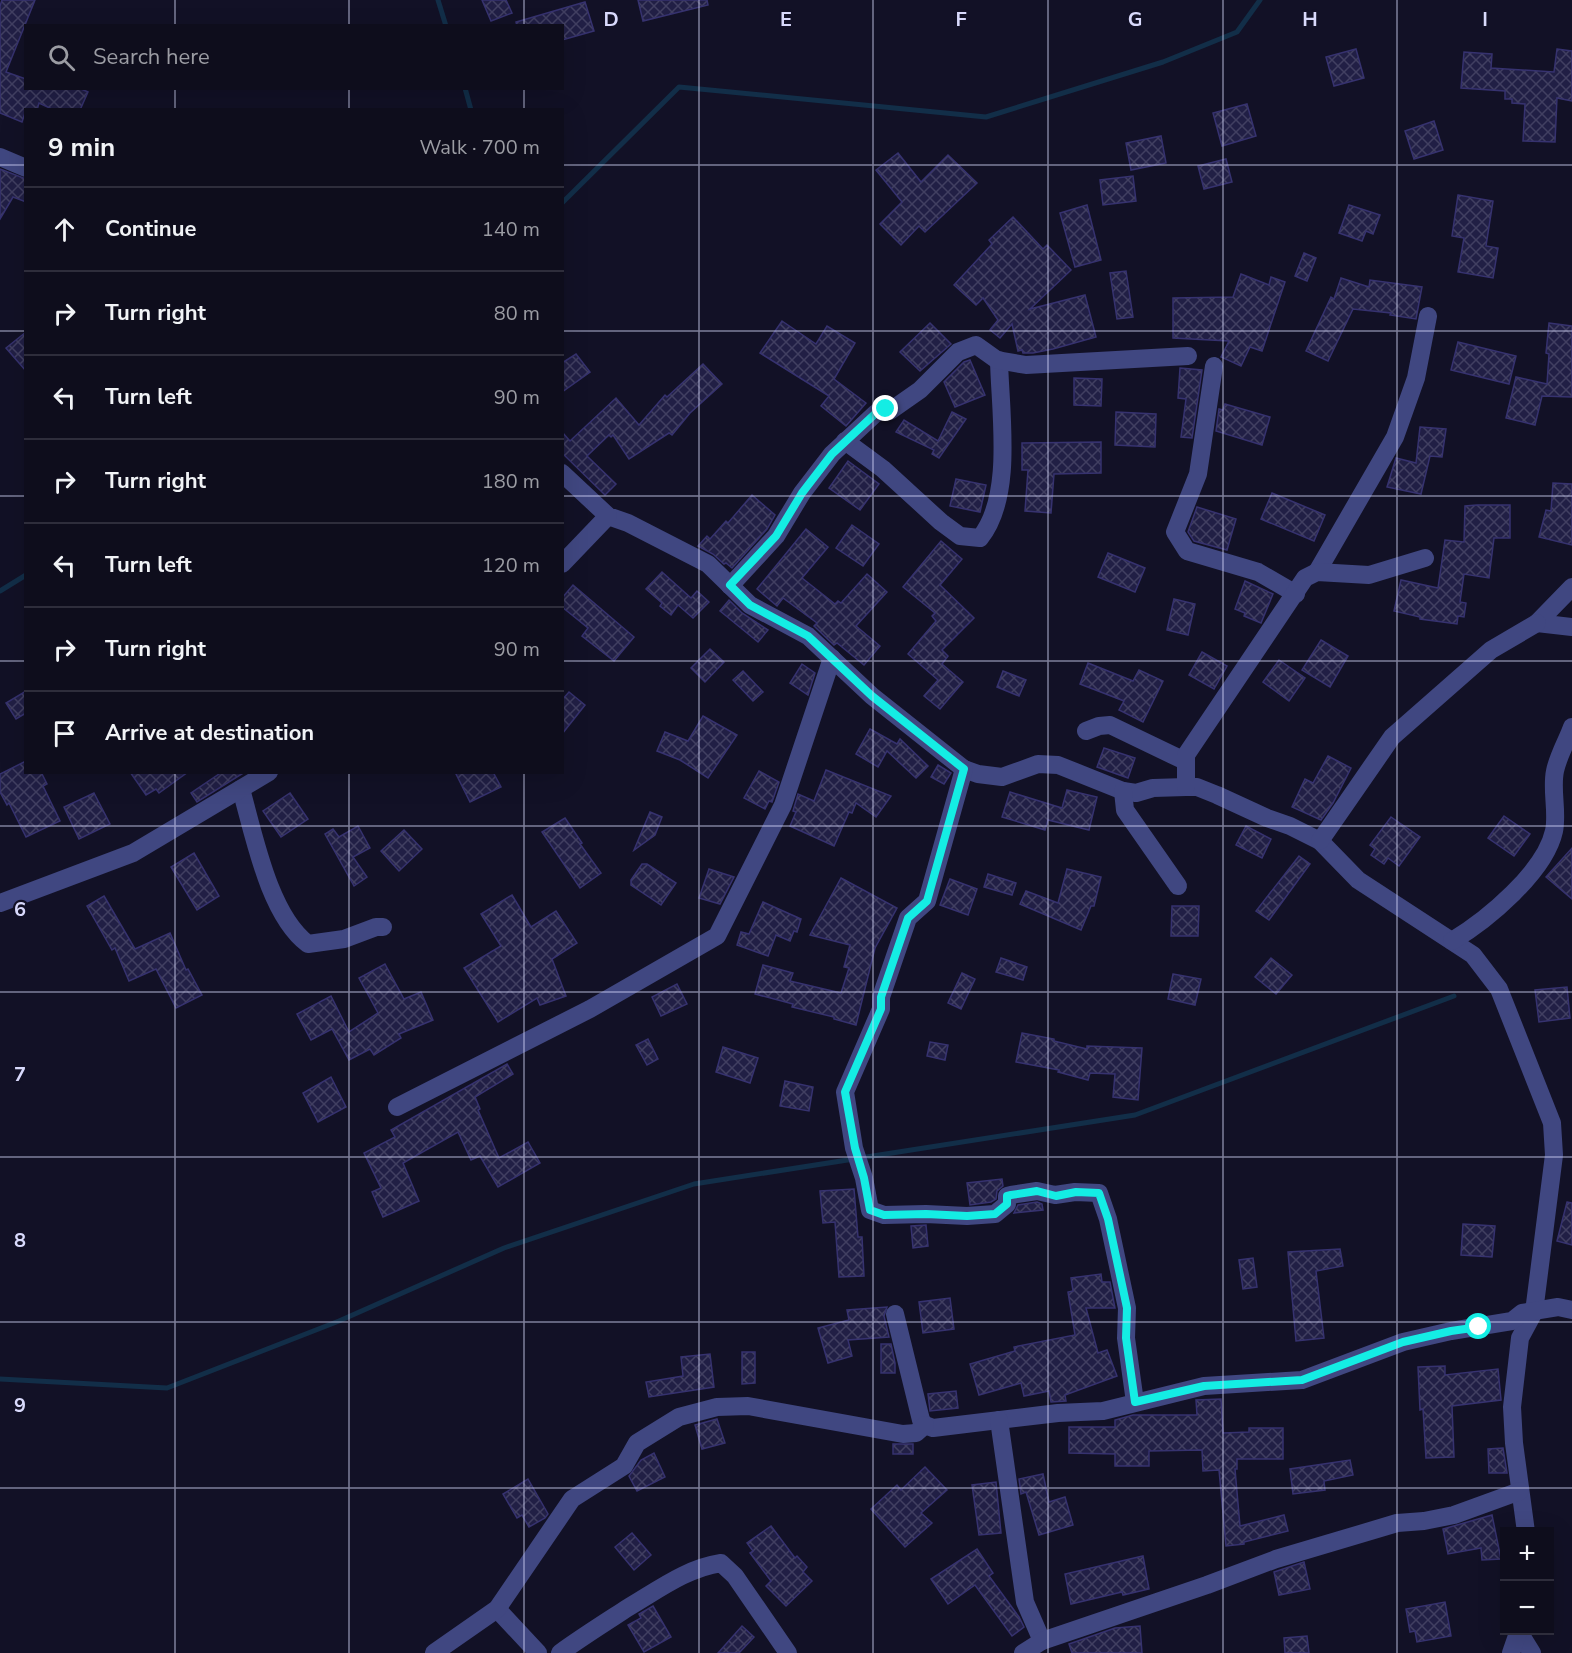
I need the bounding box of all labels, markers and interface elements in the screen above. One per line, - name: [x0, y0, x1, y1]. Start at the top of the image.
- text: D: [603, 6, 619, 33]
- text: E: [780, 6, 792, 33]
- text: F: [955, 6, 967, 33]
- text: G: [1128, 6, 1142, 33]
- text: H: [1302, 6, 1318, 33]
- text: I: [1482, 6, 1488, 33]
- search box: [24, 24, 564, 90]
- icon: search: [45, 41, 78, 74]
- text: Search here: [93, 42, 210, 72]
- text: 9 min: [48, 130, 115, 165]
- text: Walk · 700 m: [420, 134, 540, 161]
- icon: ahead: [48, 213, 81, 246]
- text: Continue: [105, 214, 196, 244]
- text: 140 m: [482, 216, 540, 243]
- icon: right: [48, 297, 81, 330]
- text: Turn right: [105, 298, 206, 328]
- text: 80 m: [494, 300, 540, 327]
- icon: left: [48, 381, 81, 414]
- text: Turn left: [105, 382, 192, 412]
- text: 90 m: [494, 384, 540, 411]
- route end: [872, 395, 898, 421]
- icon: right: [48, 465, 81, 498]
- text: Turn right: [105, 466, 206, 496]
- text: 180 m: [482, 468, 540, 495]
- icon: left: [48, 549, 81, 582]
- text: Turn left: [105, 550, 192, 580]
- text: 120 m: [482, 552, 540, 579]
- icon: right: [48, 633, 81, 666]
- text: Turn right: [105, 634, 206, 664]
- text: 90 m: [494, 636, 540, 663]
- icon: arrive: [48, 717, 81, 750]
- text: Arrive at destination: [105, 718, 314, 748]
- text: 6: [14, 896, 26, 923]
- text: 7: [14, 1061, 26, 1088]
- text: 8: [14, 1227, 26, 1254]
- route start: [1465, 1313, 1491, 1339]
- text: 9: [14, 1392, 26, 1419]
- map controls: [1500, 1527, 1554, 1635]
- button: +: [1500, 1527, 1554, 1581]
- button: −: [1500, 1581, 1554, 1635]

